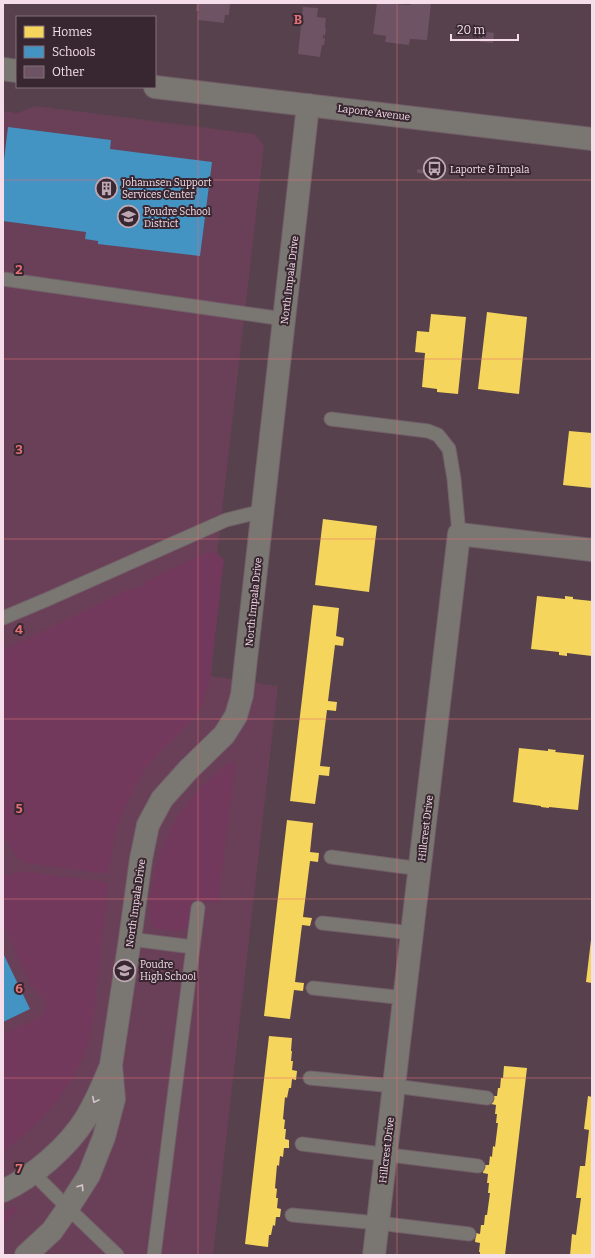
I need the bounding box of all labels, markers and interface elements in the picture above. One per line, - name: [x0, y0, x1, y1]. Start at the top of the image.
- text: B: [294, 12, 302, 27]
- legend: [16, 16, 156, 88]
- scale bar: [451, 16, 518, 42]
- text: 20 m: [457, 23, 486, 37]
- text: Homes: [52, 25, 92, 39]
- text: Schools: [52, 45, 96, 59]
- text: Other: [52, 65, 85, 79]
- street label: Laporte Avenue: [337, 103, 411, 123]
- bus stop icon: Laporte & Impala: [421, 156, 447, 182]
- place label: Laporte & Impala: [450, 164, 530, 176]
- building icon: Johannsen Support Services Center: [93, 175, 119, 201]
- place label: Johannsen Support Services Center: [121, 177, 212, 201]
- school or university icon: Poudre School District: [116, 204, 142, 230]
- place label: Poudre School District: [144, 206, 211, 230]
- street label: North Impala Drive: [279, 235, 301, 325]
- text: 2: [15, 262, 23, 277]
- text: 3: [15, 442, 23, 457]
- street label: North Impala Drive: [243, 557, 265, 647]
- text: 4: [15, 622, 23, 637]
- street label: Hillcrest Drive: [416, 794, 436, 862]
- text: 5: [15, 801, 23, 816]
- street label: North Impala Drive: [124, 858, 148, 948]
- school or university icon: Poudre High School: [111, 957, 137, 983]
- place label: Poudre High School: [140, 959, 196, 983]
- text: 6: [15, 981, 23, 996]
- one-way arrow: [93, 1096, 100, 1104]
- street label: Hillcrest Drive: [377, 1116, 397, 1184]
- text: 7: [16, 1161, 23, 1176]
- one-way arrow: [77, 1184, 84, 1191]

